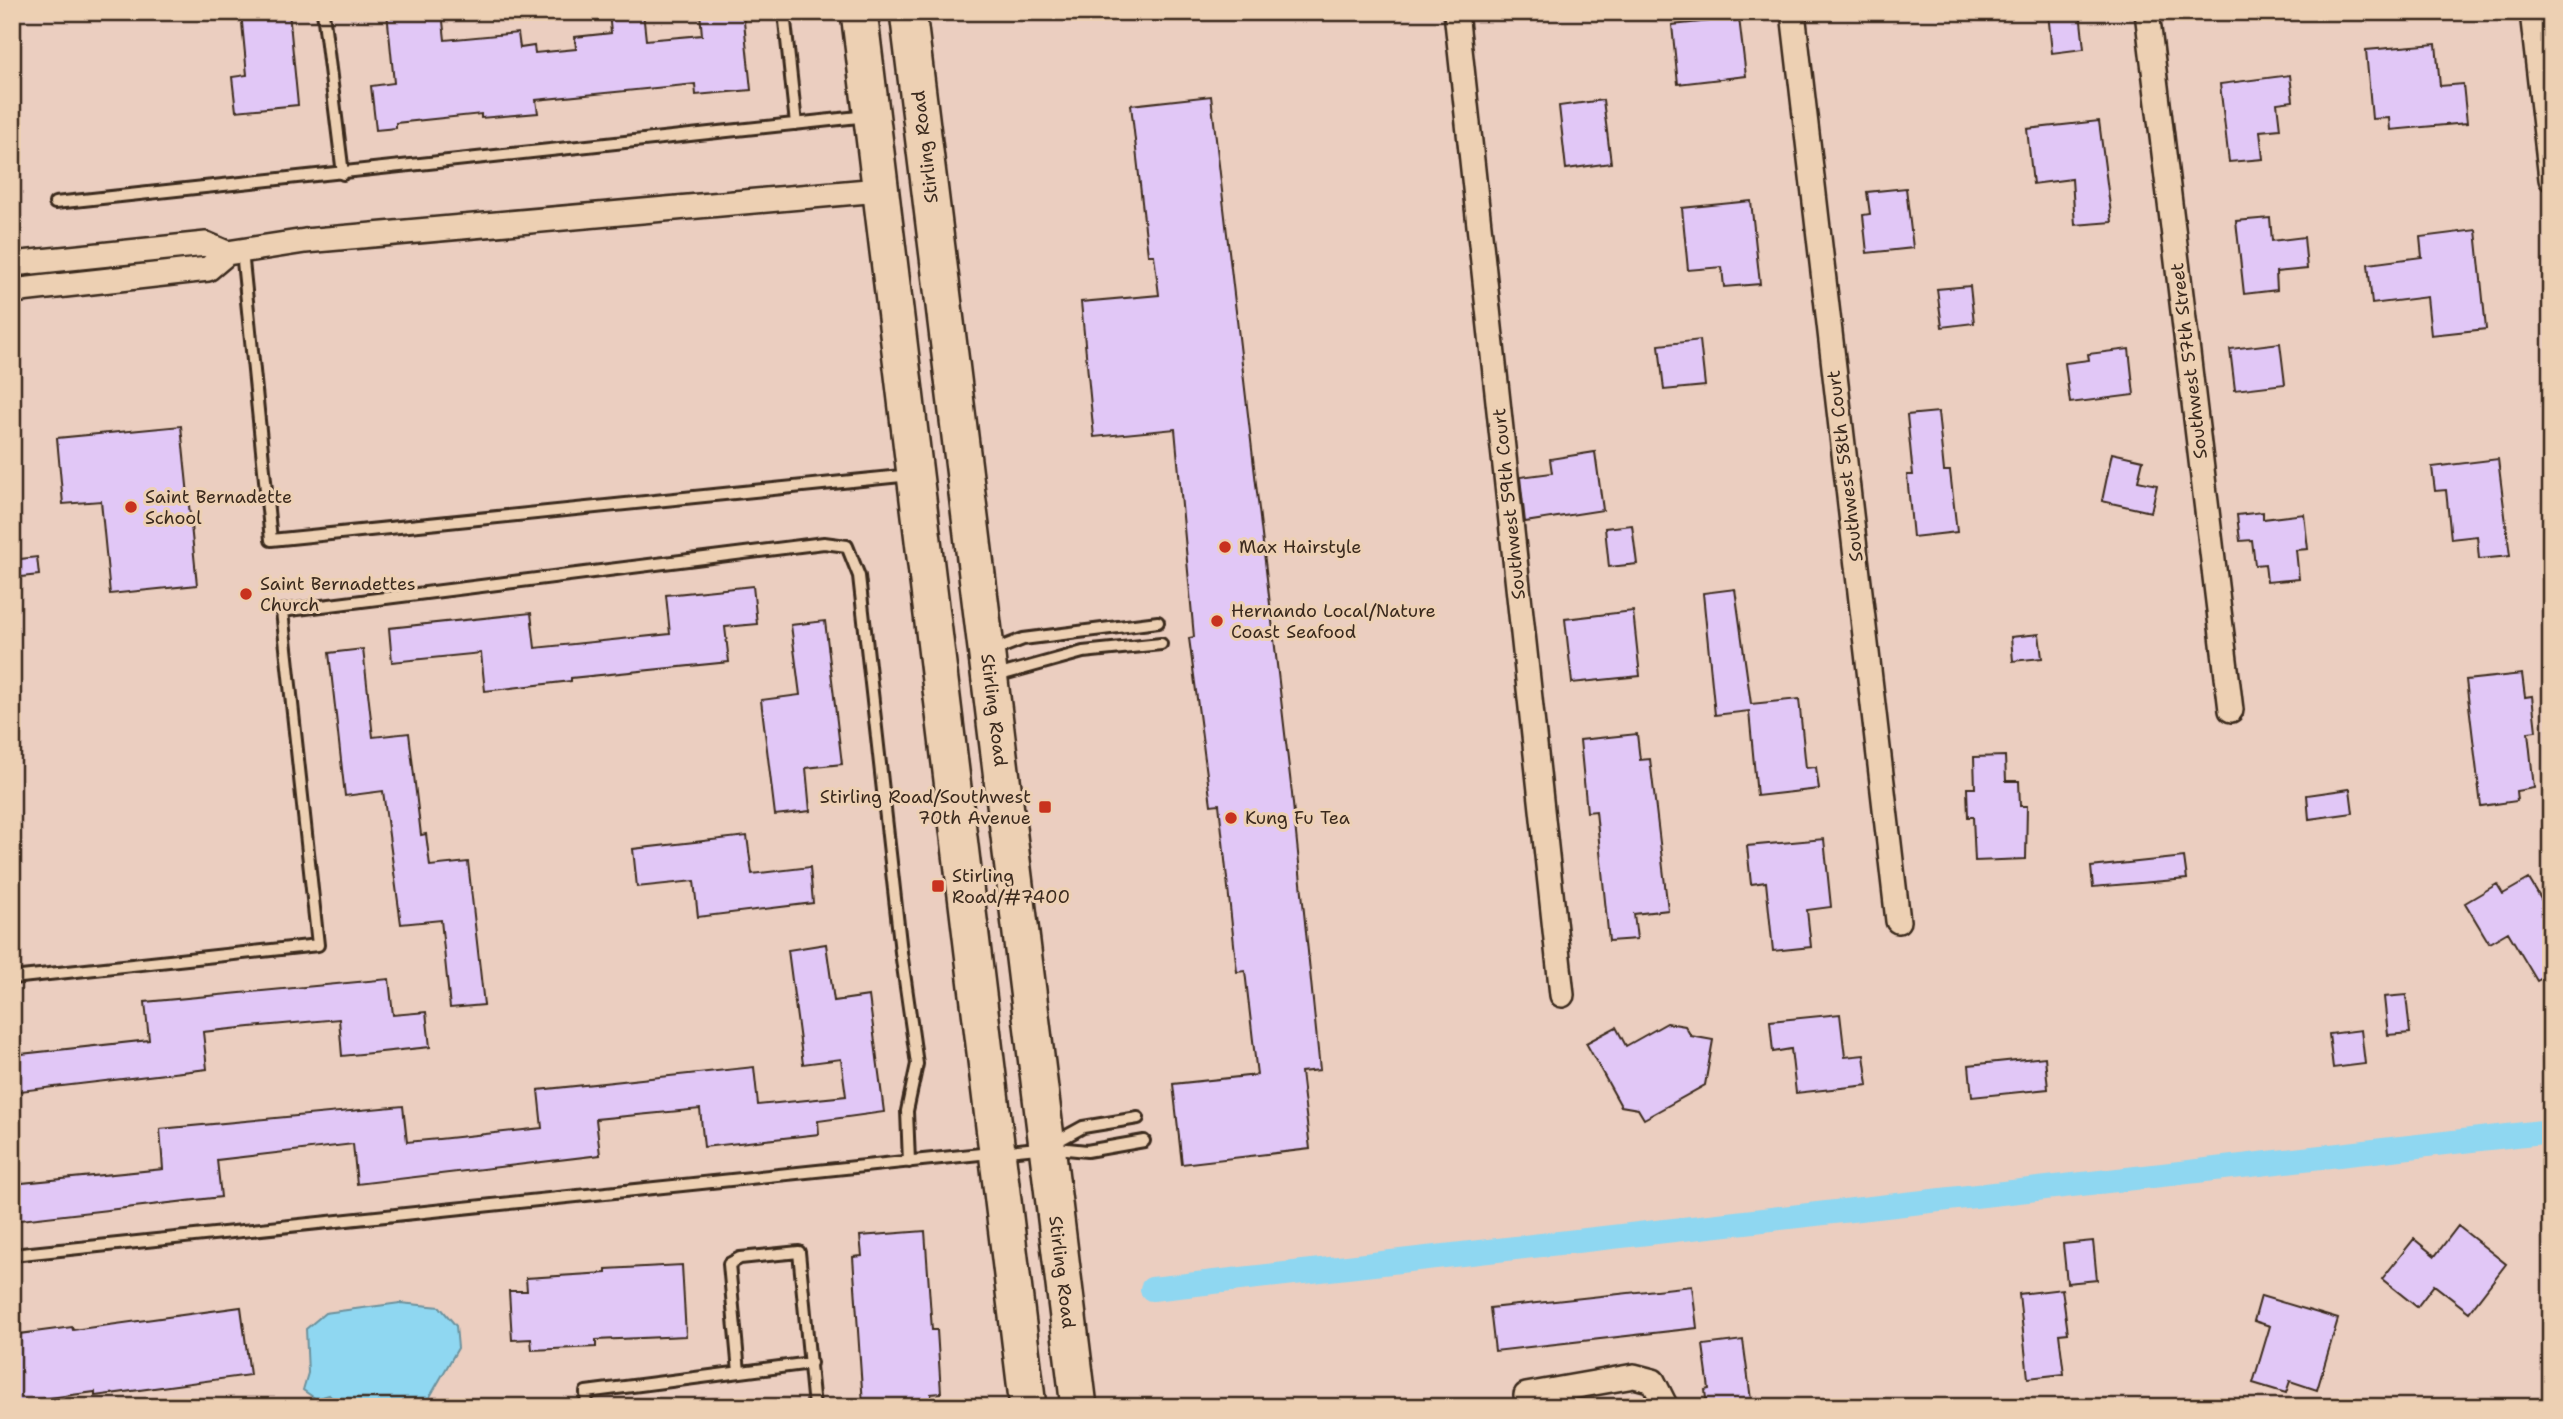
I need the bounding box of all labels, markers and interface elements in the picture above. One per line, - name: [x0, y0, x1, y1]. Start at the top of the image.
- street label: Stirling Road: [906, 89, 944, 205]
- street label: Southwest 57th Street: [2165, 261, 2213, 461]
- street label: Southwest 58th Court: [1821, 369, 1869, 563]
- street label: Southwest 59th Court: [1487, 407, 1531, 601]
- place label: Saint Bernadette School: [145, 485, 292, 530]
- marker: Saint Bernadette School: [123, 499, 139, 515]
- place label: Max Hairstyle: [1239, 535, 1362, 559]
- marker: Max Hairstyle: [1217, 539, 1233, 555]
- place label: Saint Bernadettes Church: [260, 572, 416, 617]
- marker: Saint Bernadettes Church: [238, 586, 254, 602]
- place label: Hernando Local/Nature Coast Seafood: [1231, 599, 1436, 644]
- marker: Hernando Local/Nature Coast Seafood: [1209, 613, 1225, 629]
- street label: Stirling Road: [975, 652, 1013, 768]
- place label: Stirling Road/Southwest 70th Avenue: [820, 785, 1031, 830]
- marker: Stirling Road/Southwest 70th Avenue: [1037, 799, 1053, 815]
- place label: Kung Fu Tea: [1245, 806, 1350, 830]
- marker: Kung Fu Tea: [1223, 810, 1239, 826]
- place label: Stirling Road/#7400: [952, 864, 1070, 909]
- marker: Stirling Road/#7400: [930, 878, 946, 894]
- street label: Stirling Road: [1043, 1214, 1081, 1330]

